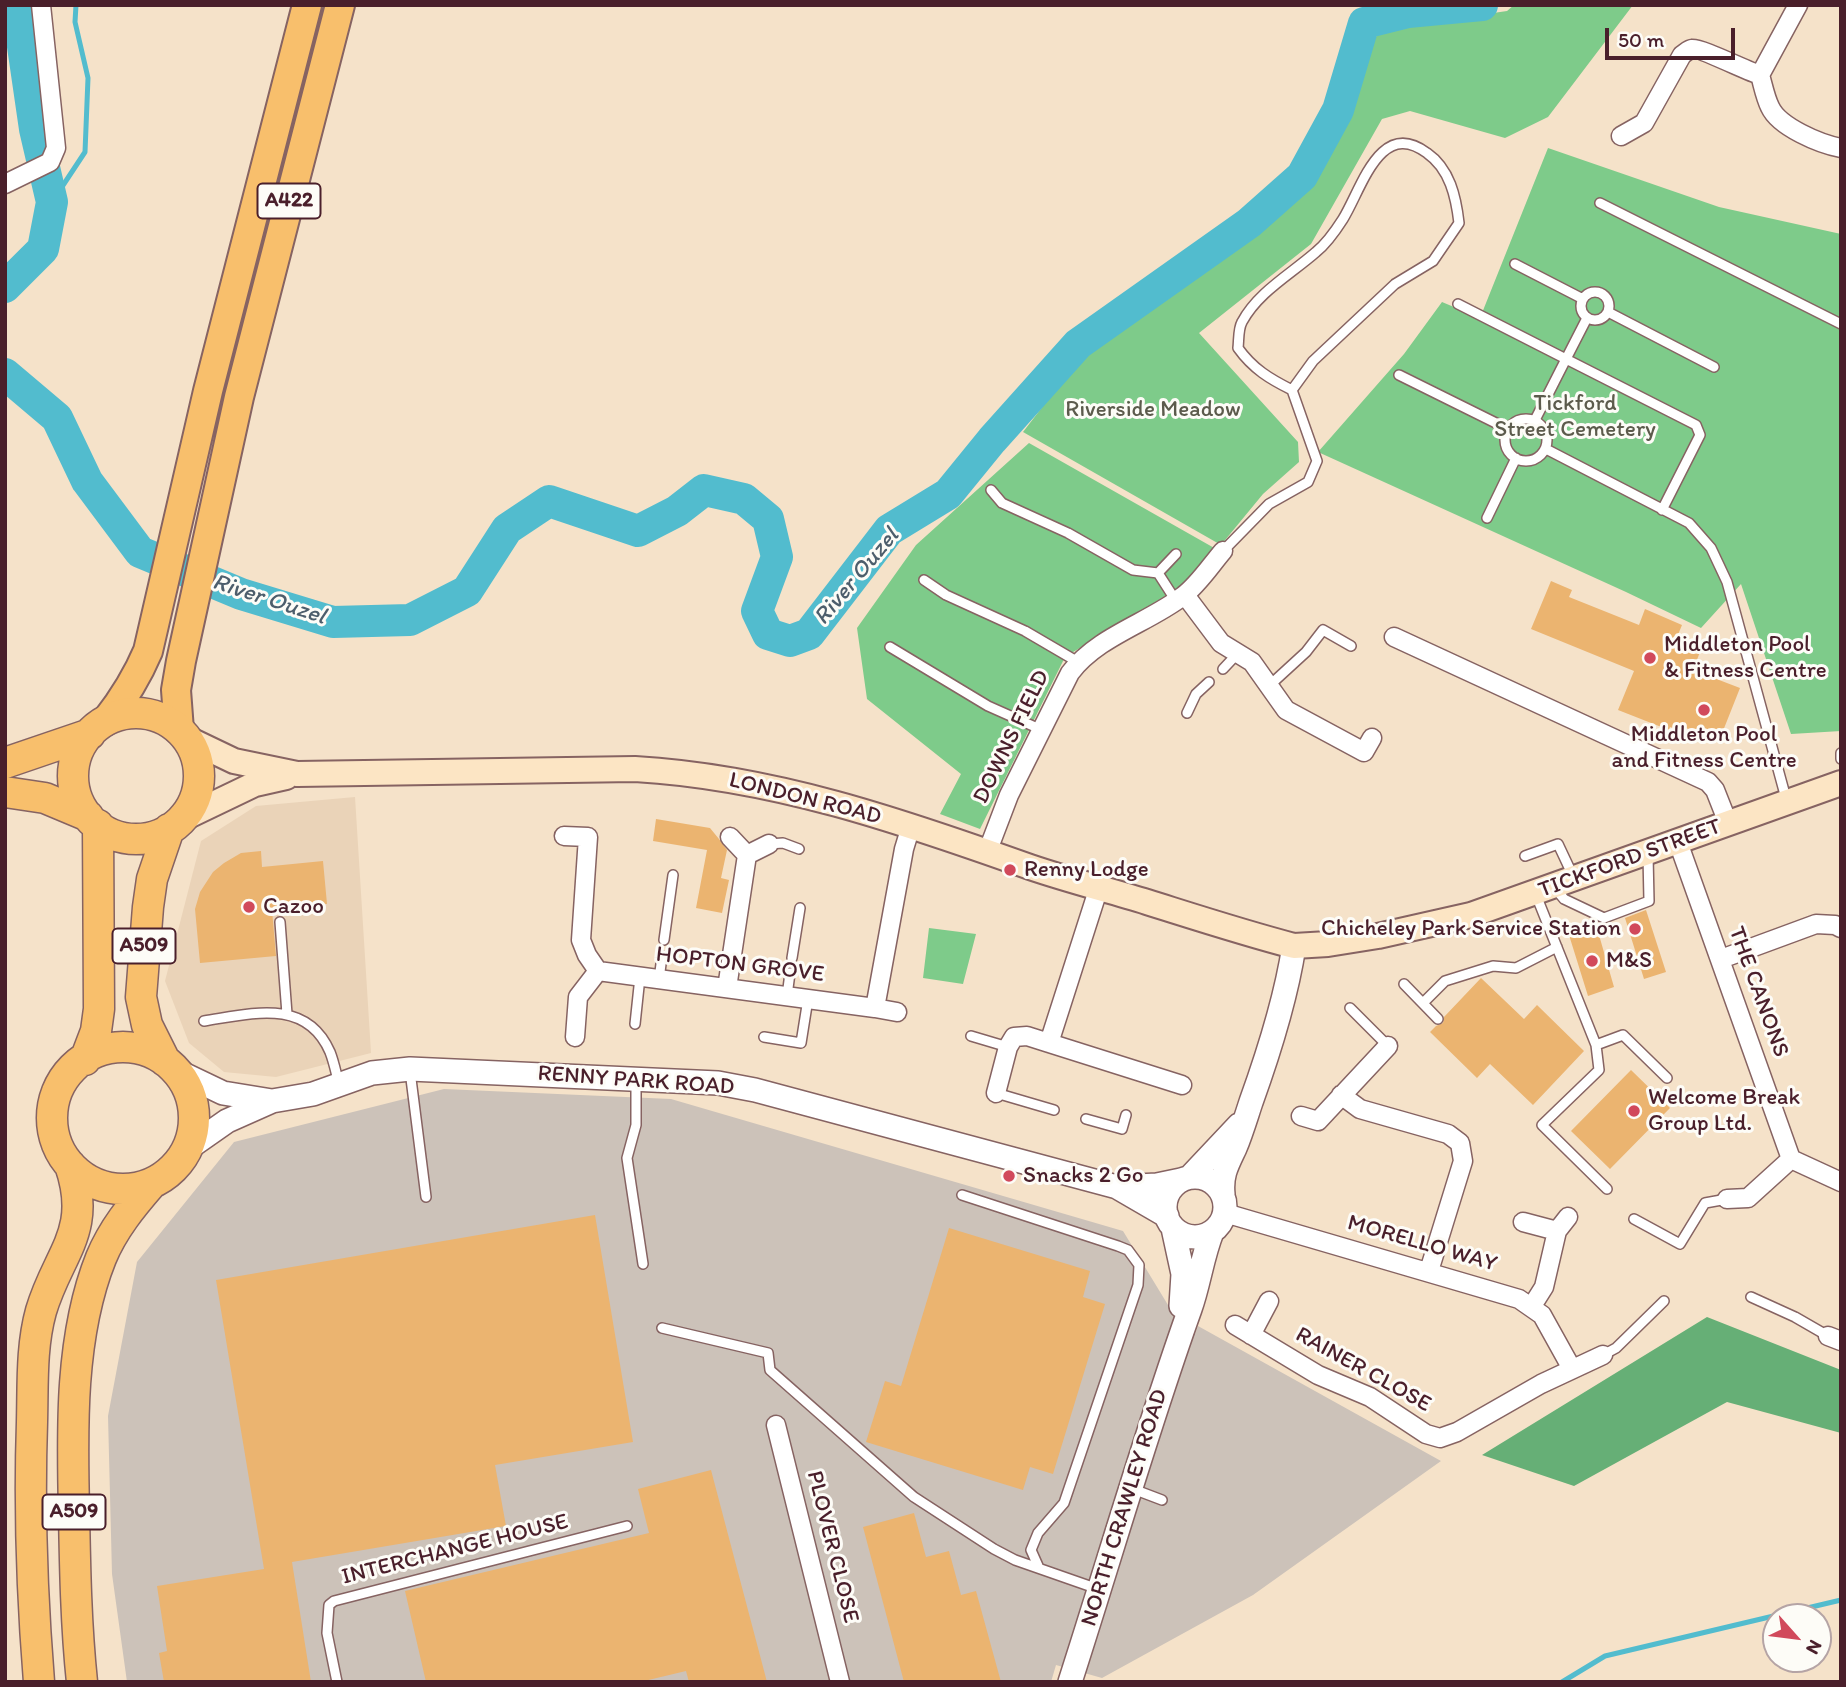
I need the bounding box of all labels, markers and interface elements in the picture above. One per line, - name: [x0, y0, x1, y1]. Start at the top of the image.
- scale bar: [1608, 14, 1738, 58]
- text: 50 m: [1618, 27, 1664, 52]
- road number: A422: [258, 184, 320, 218]
- park label: Tickford Street Cemetery: [1494, 390, 1656, 444]
- park label: Riverside Meadow: [1065, 396, 1241, 424]
- water label: River Ouzel: [808, 523, 906, 631]
- water label: River Ouzel: [209, 568, 329, 632]
- place label: Middleton Pool & Fitness Centre: [1664, 631, 1827, 685]
- marker: Middleton Pool & Fitness Centre: [1642, 650, 1658, 666]
- street label: DOWNS FIELD: [968, 666, 1056, 808]
- marker: Middleton Pool and Fitness Centre: [1696, 702, 1712, 718]
- place label: Middleton Pool and Fitness Centre: [1611, 721, 1797, 775]
- street label: LONDON ROAD: [726, 767, 884, 831]
- street label: TICKFORD STREET: [1535, 813, 1725, 905]
- place label: Renny Lodge: [1024, 856, 1149, 884]
- marker: Renny Lodge: [1002, 862, 1018, 878]
- place label: Cazoo: [263, 893, 324, 921]
- marker: Cazoo: [241, 899, 257, 915]
- place label: Chicheley Park Service Station: [1321, 915, 1621, 943]
- marker: Chicheley Park Service Station: [1627, 921, 1643, 937]
- street label: THE CANONS: [1722, 923, 1794, 1061]
- road number: A509: [113, 928, 176, 964]
- street label: HOPTON GROVE: [654, 941, 826, 989]
- place label: M&S: [1606, 947, 1652, 975]
- marker: M&S: [1584, 953, 1600, 969]
- street label: RENNY PARK ROAD: [537, 1060, 735, 1102]
- place label: Welcome Break Group Ltd.: [1648, 1084, 1800, 1138]
- marker: Welcome Break Group Ltd.: [1626, 1103, 1642, 1119]
- place label: Snacks 2 Go: [1023, 1162, 1144, 1190]
- marker: Snacks 2 Go: [1001, 1168, 1017, 1184]
- street label: MORELLO WAY: [1344, 1209, 1500, 1279]
- street label: RAINER CLOSE: [1290, 1321, 1436, 1419]
- street label: NORTH CRAWLEY ROAD: [1076, 1386, 1174, 1630]
- street label: PLOVER CLOSE: [800, 1468, 864, 1626]
- road number: A509: [42, 1494, 106, 1530]
- street label: INTERCHANGE HOUSE: [339, 1509, 571, 1591]
- north arrow: [1762, 1603, 1832, 1673]
- text: N: [1801, 1636, 1827, 1658]

